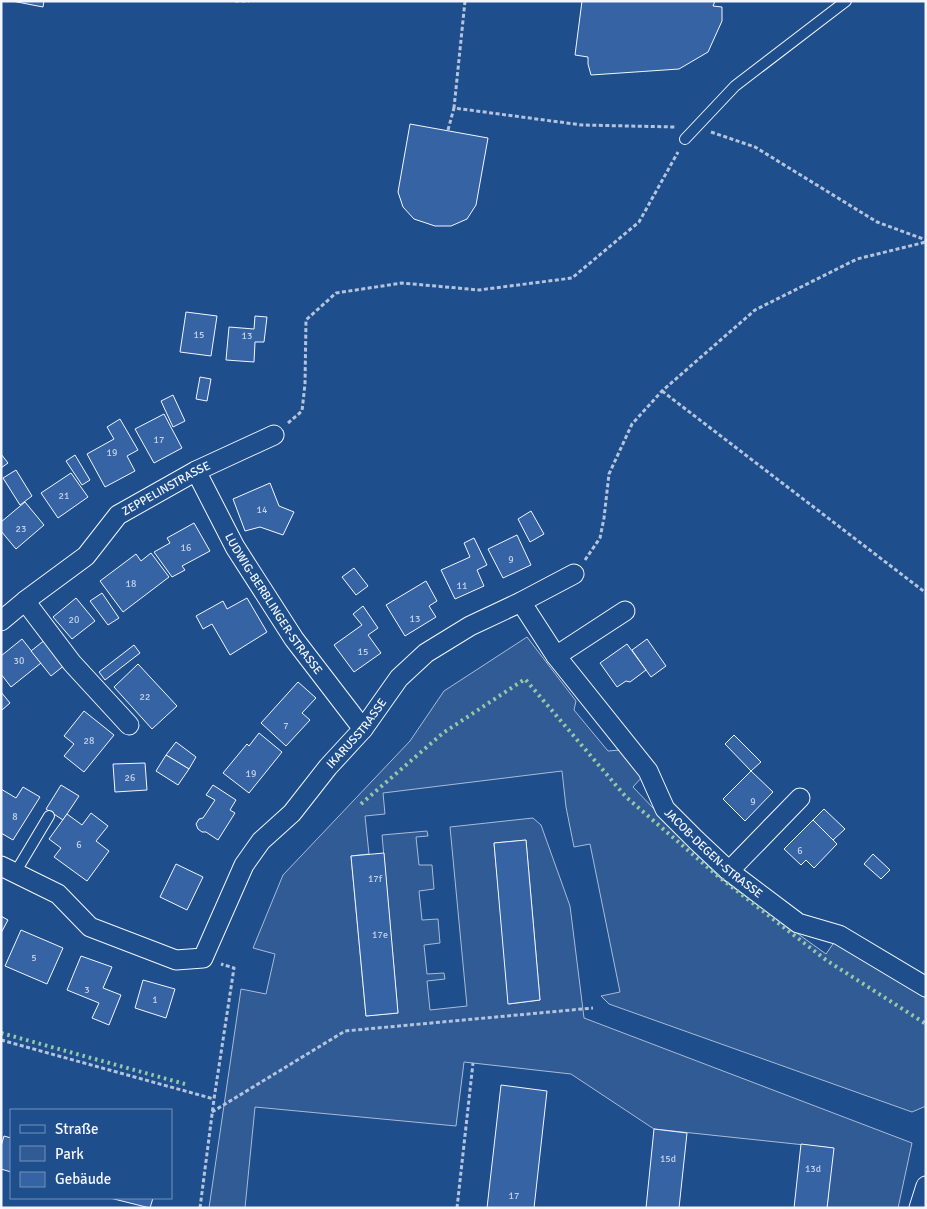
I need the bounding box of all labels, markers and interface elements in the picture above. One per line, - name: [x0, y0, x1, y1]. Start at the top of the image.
- house number: 15: [194, 329, 204, 341]
- house number: 13: [242, 330, 252, 342]
- house number: 17: [154, 434, 164, 446]
- house number: 19: [107, 447, 117, 459]
- street label: ZEPPELINSTRASSE: [119, 458, 213, 519]
- house number: 21: [59, 490, 69, 502]
- house number: 14: [257, 504, 268, 516]
- house number: 23: [16, 523, 26, 535]
- street label: LUDWIG-BERBLINGER-STRASSE: [221, 531, 326, 678]
- house number: 16: [181, 542, 191, 554]
- house number: 9: [508, 554, 514, 566]
- house number: 18: [126, 578, 136, 590]
- house number: 11: [457, 580, 467, 592]
- house number: 13: [410, 613, 420, 625]
- house number: 20: [69, 614, 79, 626]
- house number: 15: [358, 646, 368, 658]
- house number: 30: [14, 655, 24, 667]
- house number: 22: [140, 691, 150, 703]
- street label: IKARUSSTRASSE: [323, 696, 390, 772]
- house number: 7: [283, 720, 289, 732]
- house number: 28: [84, 735, 94, 747]
- house number: 19: [246, 768, 256, 780]
- house number: 26: [125, 772, 135, 784]
- house number: 9: [750, 796, 756, 808]
- street label: JACOB-DEGEN-STRASSE: [661, 806, 766, 902]
- house number: 8: [12, 811, 18, 823]
- house number: 6: [76, 839, 82, 851]
- house number: 6: [797, 845, 803, 857]
- house number: 17f: [368, 873, 383, 885]
- house number: 17e: [372, 929, 388, 941]
- house number: 5: [31, 952, 37, 964]
- house number: 3: [84, 984, 90, 996]
- house number: 1: [152, 994, 158, 1006]
- legend: [10, 1109, 172, 1199]
- text: Straße: [55, 1120, 99, 1138]
- text: Park: [55, 1145, 84, 1163]
- house number: 15d: [660, 1153, 676, 1165]
- house number: 13d: [805, 1163, 821, 1175]
- text: Gebäude: [55, 1170, 111, 1188]
- house number: 17: [509, 1190, 519, 1202]

